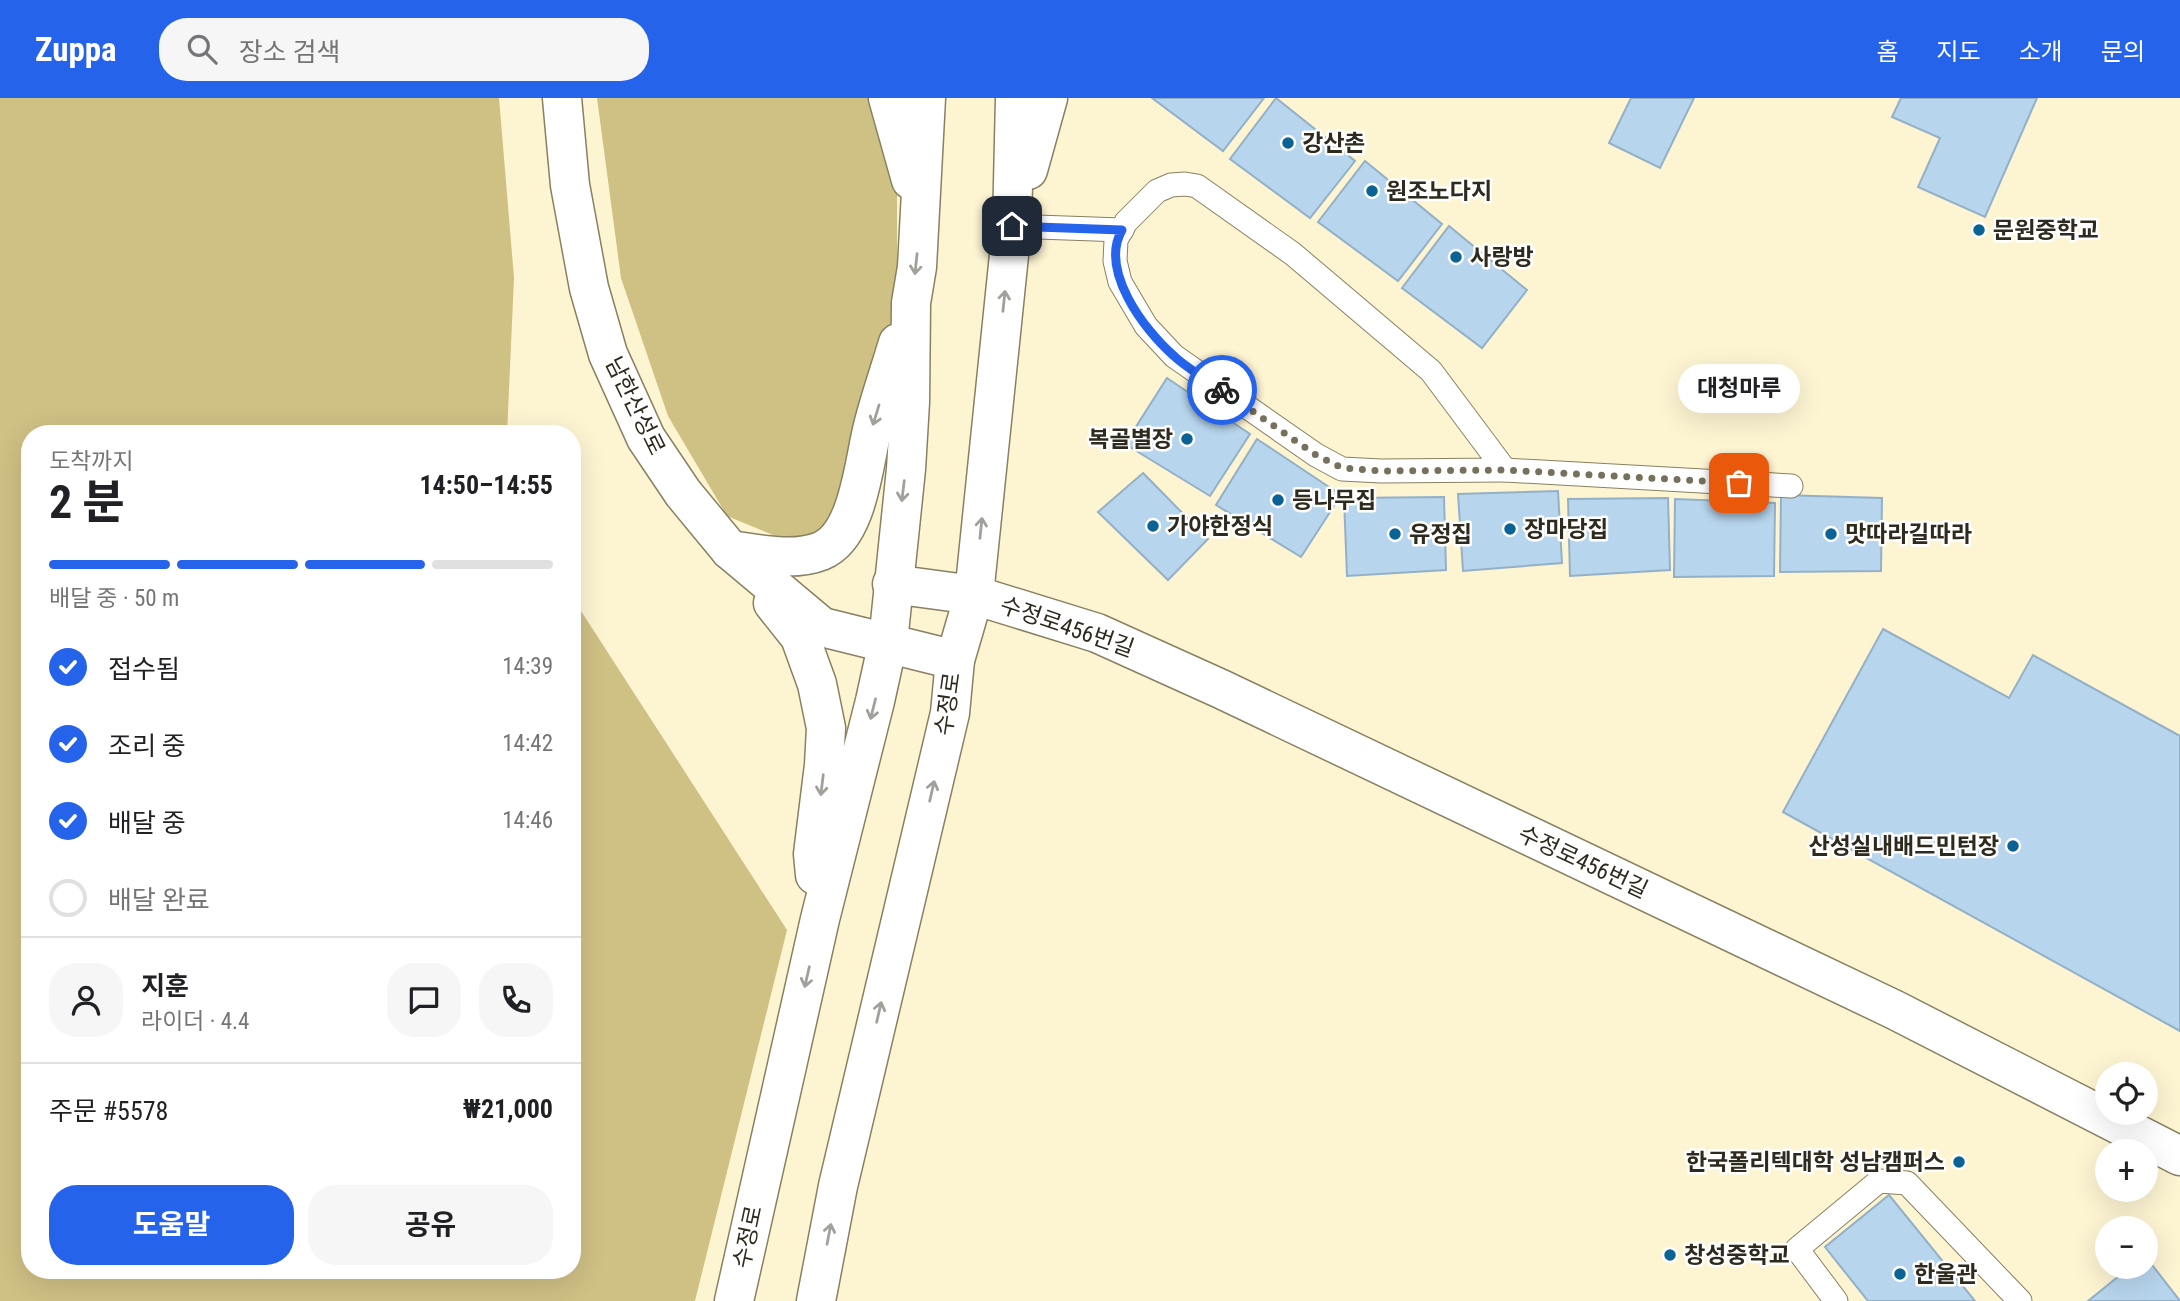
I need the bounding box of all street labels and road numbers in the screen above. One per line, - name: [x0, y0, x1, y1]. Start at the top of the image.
- street label: 남한산성로: [600, 353, 670, 459]
- street label: 수정로456번길: [996, 591, 1138, 663]
- street label: 수정로: [930, 671, 966, 737]
- street label: 수정로456번길: [1514, 820, 1652, 904]
- street label: 수정로: [728, 1203, 768, 1271]

